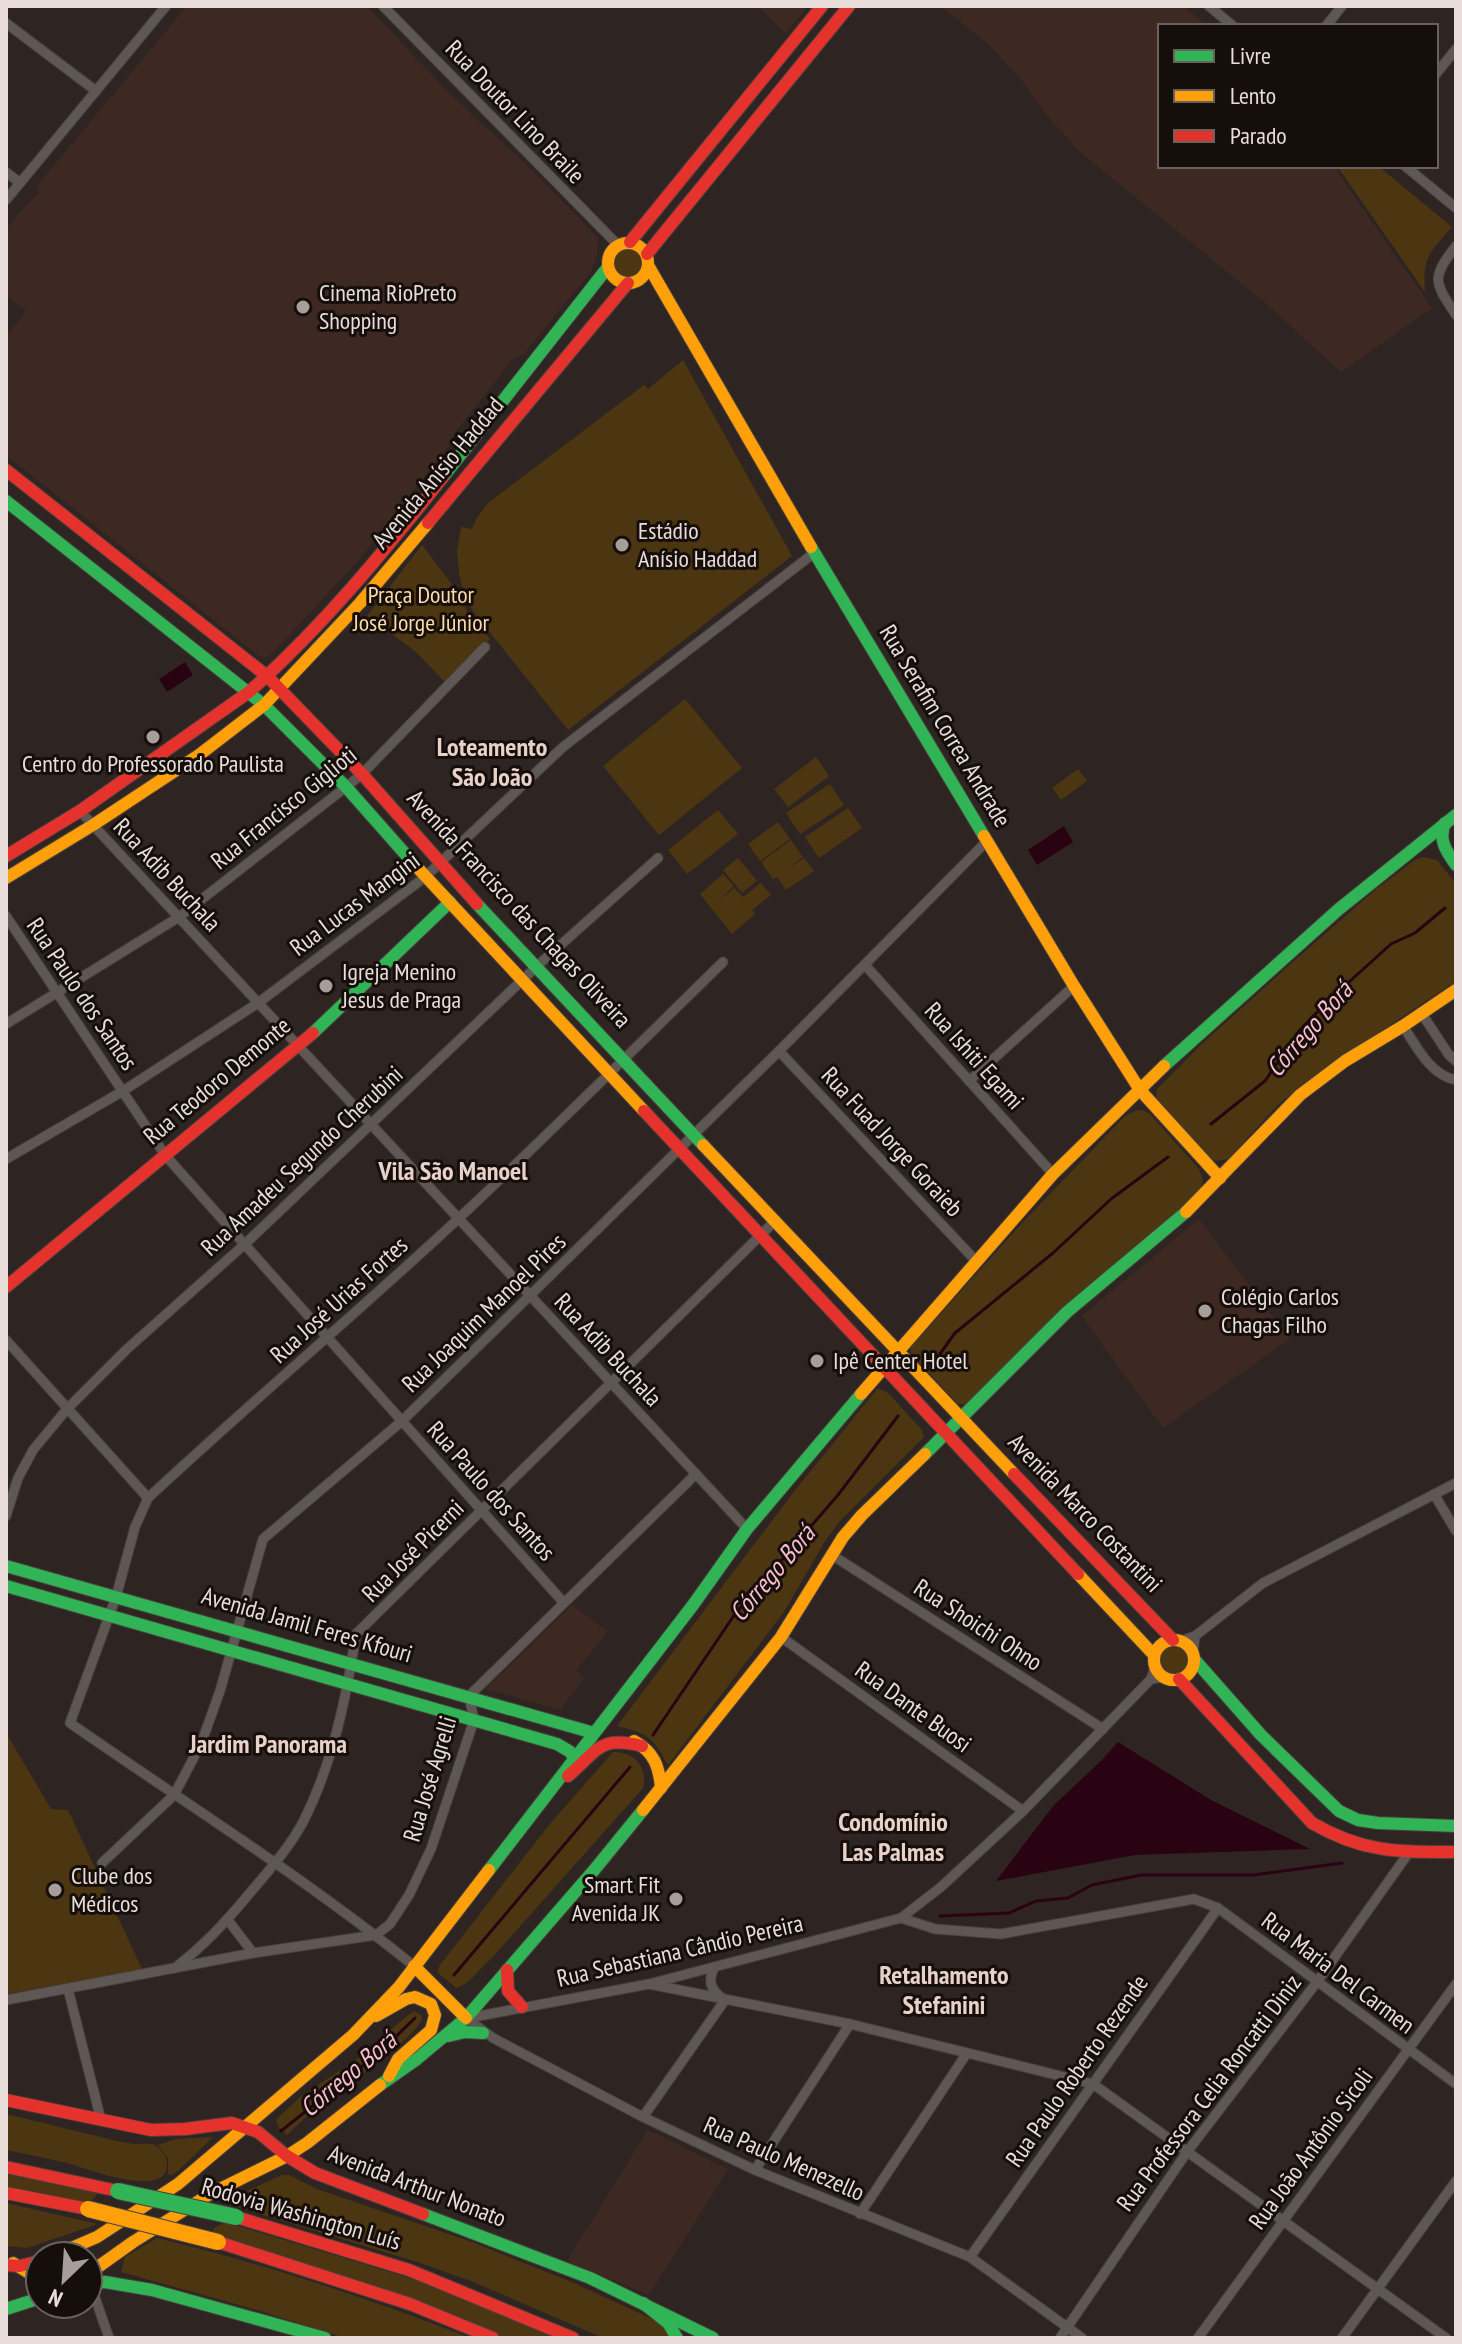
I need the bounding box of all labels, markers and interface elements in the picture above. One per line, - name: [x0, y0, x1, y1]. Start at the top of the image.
- legend: [1158, 24, 1438, 168]
- street label: Rua Doutor Lino Braile: [439, 33, 592, 190]
- text: Livre: [1230, 40, 1271, 71]
- text: Lento: [1230, 80, 1276, 111]
- text: Parado: [1230, 120, 1287, 151]
- place label: Cinema RioPreto Shopping: [319, 277, 457, 336]
- marker: Cinema RioPreto Shopping: [294, 298, 312, 316]
- street label: Avenida Anísio Haddad: [365, 390, 510, 555]
- place label: Estádio Anísio Haddad: [638, 515, 757, 574]
- marker: Estádio Anísio Haddad: [613, 536, 631, 554]
- park label: Praça Doutor José Jorge Júnior: [352, 579, 490, 638]
- street label: Rua Serafim Correa Andrade: [873, 619, 1018, 833]
- marker: Centro do Professorado Paulista: [144, 728, 162, 746]
- district label: Loteamento São João: [437, 730, 547, 793]
- street label: Rua Francisco Giglioti: [204, 739, 363, 876]
- place label: Centro do Professorado Paulista: [22, 748, 284, 779]
- street label: Avenida Francisco das Chagas Oliveira: [401, 783, 638, 1034]
- street label: Rua Adib Buchala: [107, 811, 228, 938]
- street label: Rua Lucas Mangini: [284, 845, 426, 963]
- street label: Rua Paulo dos Santos: [20, 912, 145, 1076]
- place label: Igreja Menino Jesus de Praga: [341, 956, 461, 1015]
- water label: Córrego Borá: [1258, 973, 1360, 1083]
- marker: Igreja Menino Jesus de Praga: [317, 977, 335, 995]
- street label: Rua Ishiti Egami: [918, 995, 1031, 1116]
- street label: Rua Teodoro Demonte: [137, 1010, 297, 1151]
- street label: Rua Amadeu Segundo Cherubini: [194, 1059, 409, 1262]
- street label: Rua Fuad Jorge Goraieb: [815, 1060, 970, 1223]
- district label: Vila São Manoel: [377, 1154, 528, 1187]
- street label: Rua Joaquim Manoel Pires: [395, 1226, 572, 1399]
- street label: Rua José Urias Fortes: [263, 1230, 414, 1370]
- place label: Colégio Carlos Chagas Filho: [1221, 1281, 1339, 1340]
- street label: Rua Adib Buchala: [548, 1286, 669, 1413]
- marker: Colégio Carlos Chagas Filho: [1196, 1302, 1214, 1320]
- place label: Ipê Center Hotel: [833, 1345, 968, 1376]
- marker: Ipê Center Hotel: [808, 1352, 826, 1370]
- street label: Rua Paulo dos Santos: [421, 1414, 562, 1567]
- street label: Avenida Marco Costantini: [1002, 1427, 1169, 1599]
- street label: Rua José Picerni: [355, 1493, 470, 1608]
- water label: Córrego Borá: [722, 1516, 823, 1628]
- street label: Rua Shoichi Ohno: [908, 1572, 1048, 1678]
- street label: Avenida Jamil Feres Kfouri: [198, 1580, 416, 1669]
- street label: Rua Dante Buosi: [849, 1654, 977, 1759]
- street label: Rua José Agrelli: [396, 1712, 463, 1845]
- district label: Jardim Panorama: [188, 1727, 347, 1760]
- district label: Condomínio Las Palmas: [838, 1805, 948, 1868]
- place label: Clube dos Médicos: [71, 1860, 152, 1919]
- place label: Smart Fit Avenida JK: [572, 1869, 660, 1928]
- marker: Clube dos Médicos: [46, 1881, 64, 1899]
- marker: Smart Fit Avenida JK: [667, 1890, 685, 1908]
- street label: Rua Maria Del Carmen: [1255, 1905, 1421, 2040]
- street label: Rua Sebastiana Cândio Pereira: [554, 1907, 806, 1994]
- district label: Retalhamento Stefanini: [879, 1958, 1009, 2021]
- street label: Rua Professora Celia Roncatti Diniz: [1109, 1968, 1308, 2217]
- street label: Rua Paulo Roberto Rezende: [999, 1969, 1155, 2173]
- water label: Córrego Borá: [293, 2023, 404, 2124]
- street label: Rua João Antônio Sicoli: [1242, 2062, 1380, 2235]
- street label: Rua Paulo Menezello: [699, 2109, 870, 2208]
- street label: Avenida Arthur Nonato: [324, 2137, 510, 2234]
- street label: Rodovia Washington Luís: [198, 2170, 404, 2257]
- north arrow: [24, 2240, 104, 2320]
- text: N: [44, 2283, 67, 2313]

